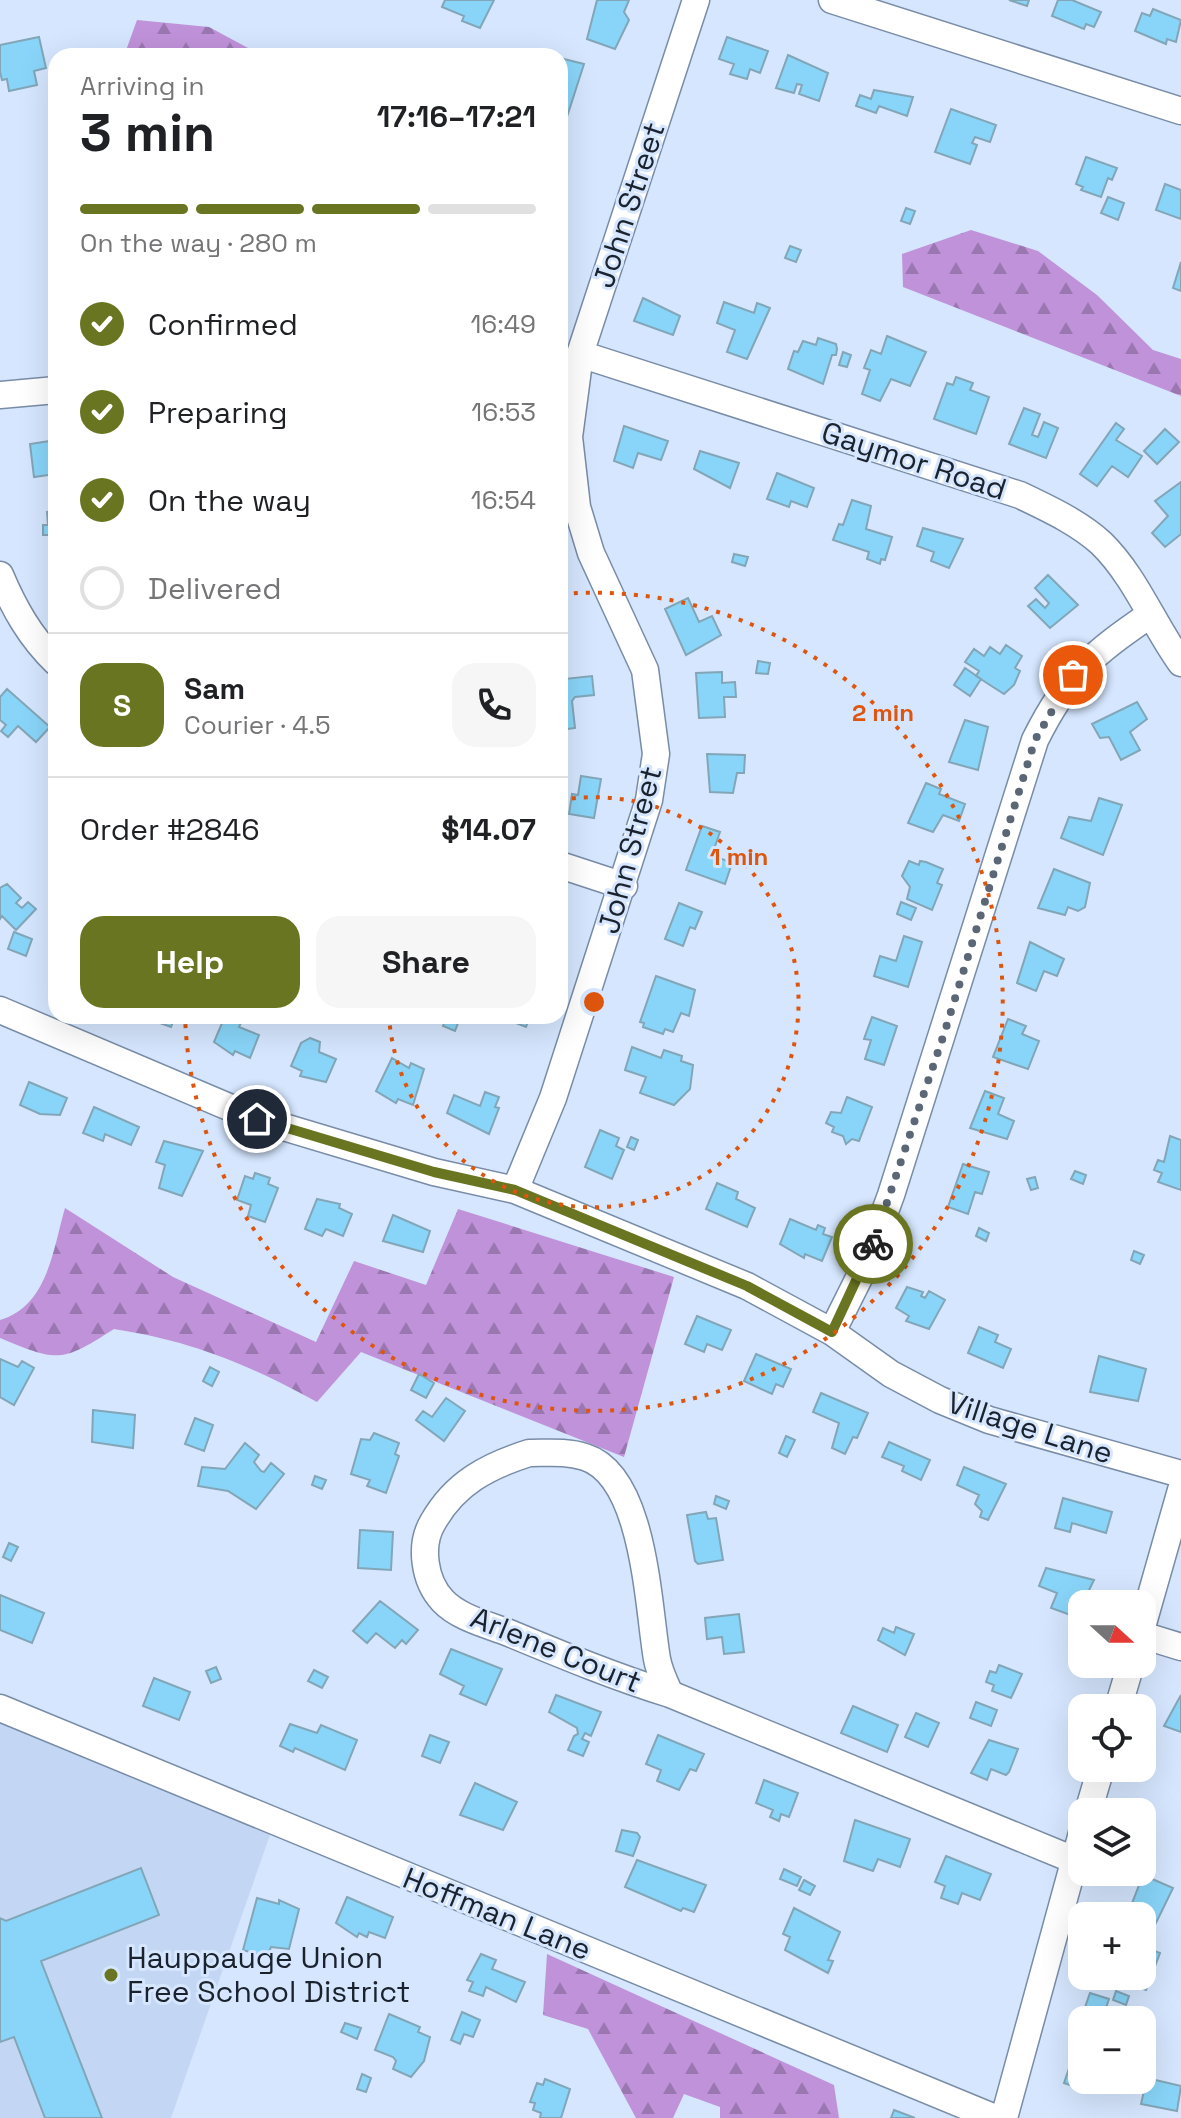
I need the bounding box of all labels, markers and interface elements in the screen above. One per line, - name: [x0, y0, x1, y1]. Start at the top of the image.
- text: Arriving in: [80, 69, 204, 103]
- text: 17:16–17:21: [377, 97, 536, 136]
- text: 3 min: [80, 100, 215, 166]
- street label: John Street: [583, 117, 674, 293]
- text: On the way · 280 m: [80, 226, 317, 260]
- icon: check: [80, 302, 124, 346]
- text: Confirmed: [148, 305, 298, 344]
- text: 16:49: [470, 307, 536, 341]
- icon: check: [80, 390, 124, 434]
- text: Preparing: [148, 393, 287, 432]
- text: 16:53: [471, 395, 536, 429]
- street label: Gaymor Road: [817, 412, 1011, 509]
- icon: check: [80, 478, 124, 522]
- text: On the way: [148, 481, 311, 520]
- text: 16:54: [471, 483, 536, 517]
- text: Delivered: [148, 569, 282, 608]
- pin: [1039, 641, 1107, 709]
- icon: bag: [1051, 653, 1095, 697]
- button: phone: [452, 663, 536, 747]
- text: Sam: [184, 669, 245, 708]
- text: S: [113, 686, 131, 725]
- text: 2 min: [852, 697, 914, 728]
- text: Courier · 4.5: [184, 708, 331, 742]
- street label: John Street: [588, 762, 671, 938]
- text: Order #2846: [80, 810, 260, 849]
- text: $14.07: [441, 810, 536, 849]
- text: 1 min: [710, 841, 768, 872]
- button: Help: [80, 916, 300, 1008]
- button: Share: [316, 916, 536, 1008]
- centre of rings: [580, 988, 608, 1016]
- pin: [223, 1085, 291, 1153]
- icon: home: [235, 1097, 279, 1141]
- courier: [833, 1204, 913, 1284]
- icon: bike: [851, 1222, 895, 1266]
- street label: Village Lane: [942, 1382, 1118, 1473]
- north arrow: [1068, 1590, 1156, 1678]
- map controls: [1068, 1590, 1156, 2094]
- street label: Arlene Court: [465, 1598, 647, 1701]
- button: locate: [1068, 1694, 1156, 1782]
- button: layers: [1068, 1798, 1156, 1886]
- street label: Hoffman Lane: [397, 1858, 597, 1969]
- button: +: [1068, 1902, 1156, 1990]
- place label: Hauppauge Union Free School District: [127, 1938, 410, 2011]
- marker: Hauppauge Union Free School District: [102, 1966, 120, 1984]
- button: −: [1068, 2006, 1156, 2094]

